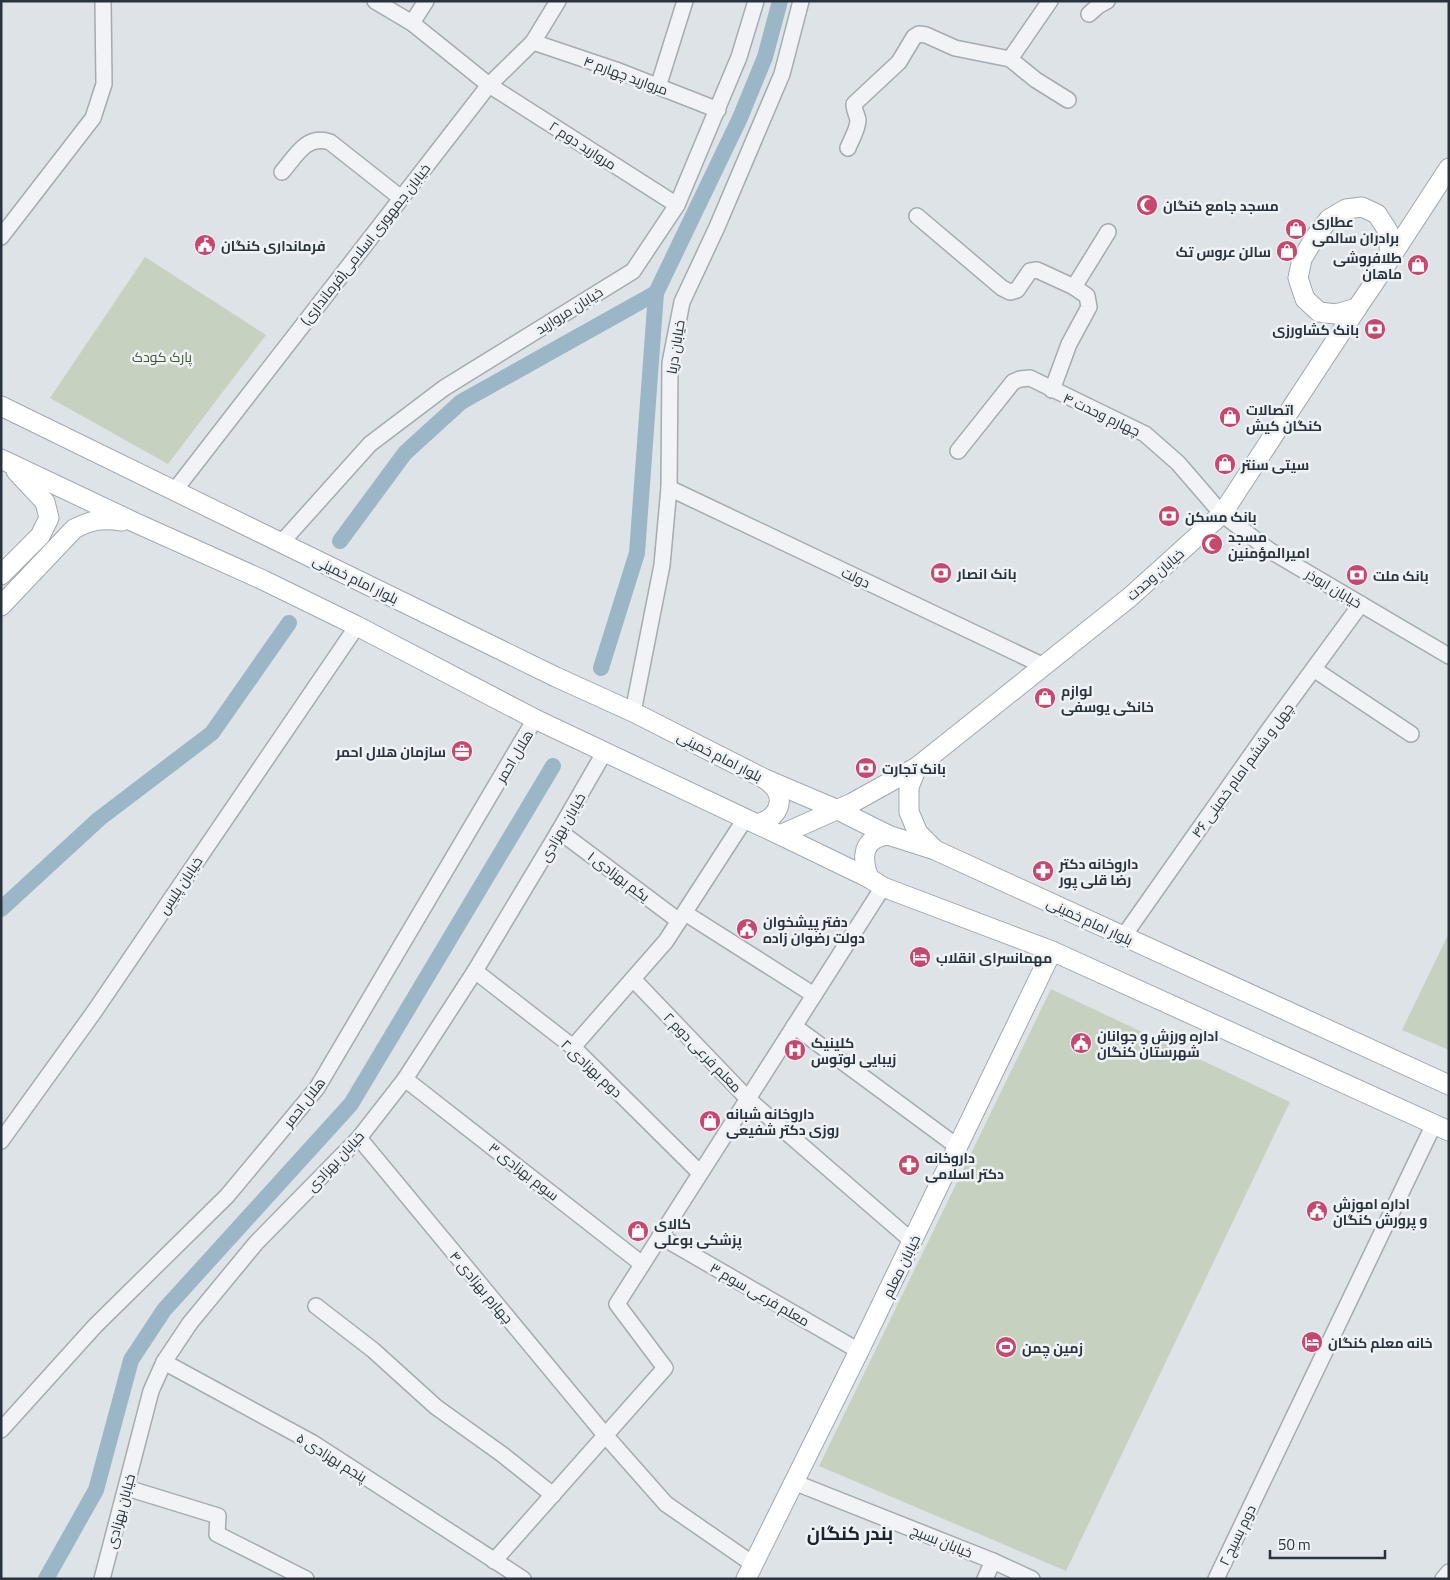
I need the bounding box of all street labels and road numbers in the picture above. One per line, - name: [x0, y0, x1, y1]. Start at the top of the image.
- street label: مروارید چهارم ۴: [581, 50, 671, 100]
- street label: مروارید دوم ۲: [545, 115, 621, 175]
- street label: خیابان جمهوری اسلامی(فرمانداری): [295, 158, 435, 330]
- street label: خیابان مروارید: [531, 281, 607, 339]
- street label: خیابان دریا: [660, 318, 690, 376]
- street label: چهارم وحدت ۴: [1060, 387, 1144, 441]
- street label: خیابان وحدت: [1122, 543, 1188, 605]
- street label: بلوار امام خمینی: [310, 549, 402, 609]
- street label: دولت: [838, 561, 874, 593]
- street label: خیابان ابوذر: [1301, 562, 1366, 613]
- street label: چهل و ششم امام خمینی ۴۶: [1186, 698, 1298, 842]
- street label: بلوار امام خمینی: [674, 725, 766, 787]
- street label: هلال احمر: [490, 726, 538, 787]
- street label: خیابان بهزادی: [534, 789, 590, 865]
- street label: یکم بهزادی ۱: [584, 846, 655, 906]
- street label: خیابان پلیس: [153, 852, 207, 918]
- street label: بلوار امام خمینی: [1043, 892, 1137, 950]
- street label: معلم فرعی دوم ۲: [659, 1007, 747, 1097]
- street label: دوم بهزادی ۲: [557, 1034, 627, 1102]
- street label: هلال احمر: [277, 1073, 330, 1132]
- street label: خیابان بهزادی: [301, 1126, 369, 1196]
- street label: سوم بهزادی ۳: [484, 1137, 564, 1205]
- street label: خیابان معلم: [877, 1231, 925, 1301]
- street label: چهارم بهزادی ۴: [445, 1246, 519, 1328]
- street label: معلم فرعی سوم ۳: [706, 1257, 814, 1331]
- street label: پنجم بهزادی ۵: [293, 1427, 372, 1487]
- street label: خیابان بهزادی: [100, 1471, 140, 1551]
- street label: دوم بسیج ۲: [1213, 1501, 1261, 1569]
- street label: خیابان بسیج: [908, 1519, 976, 1563]

